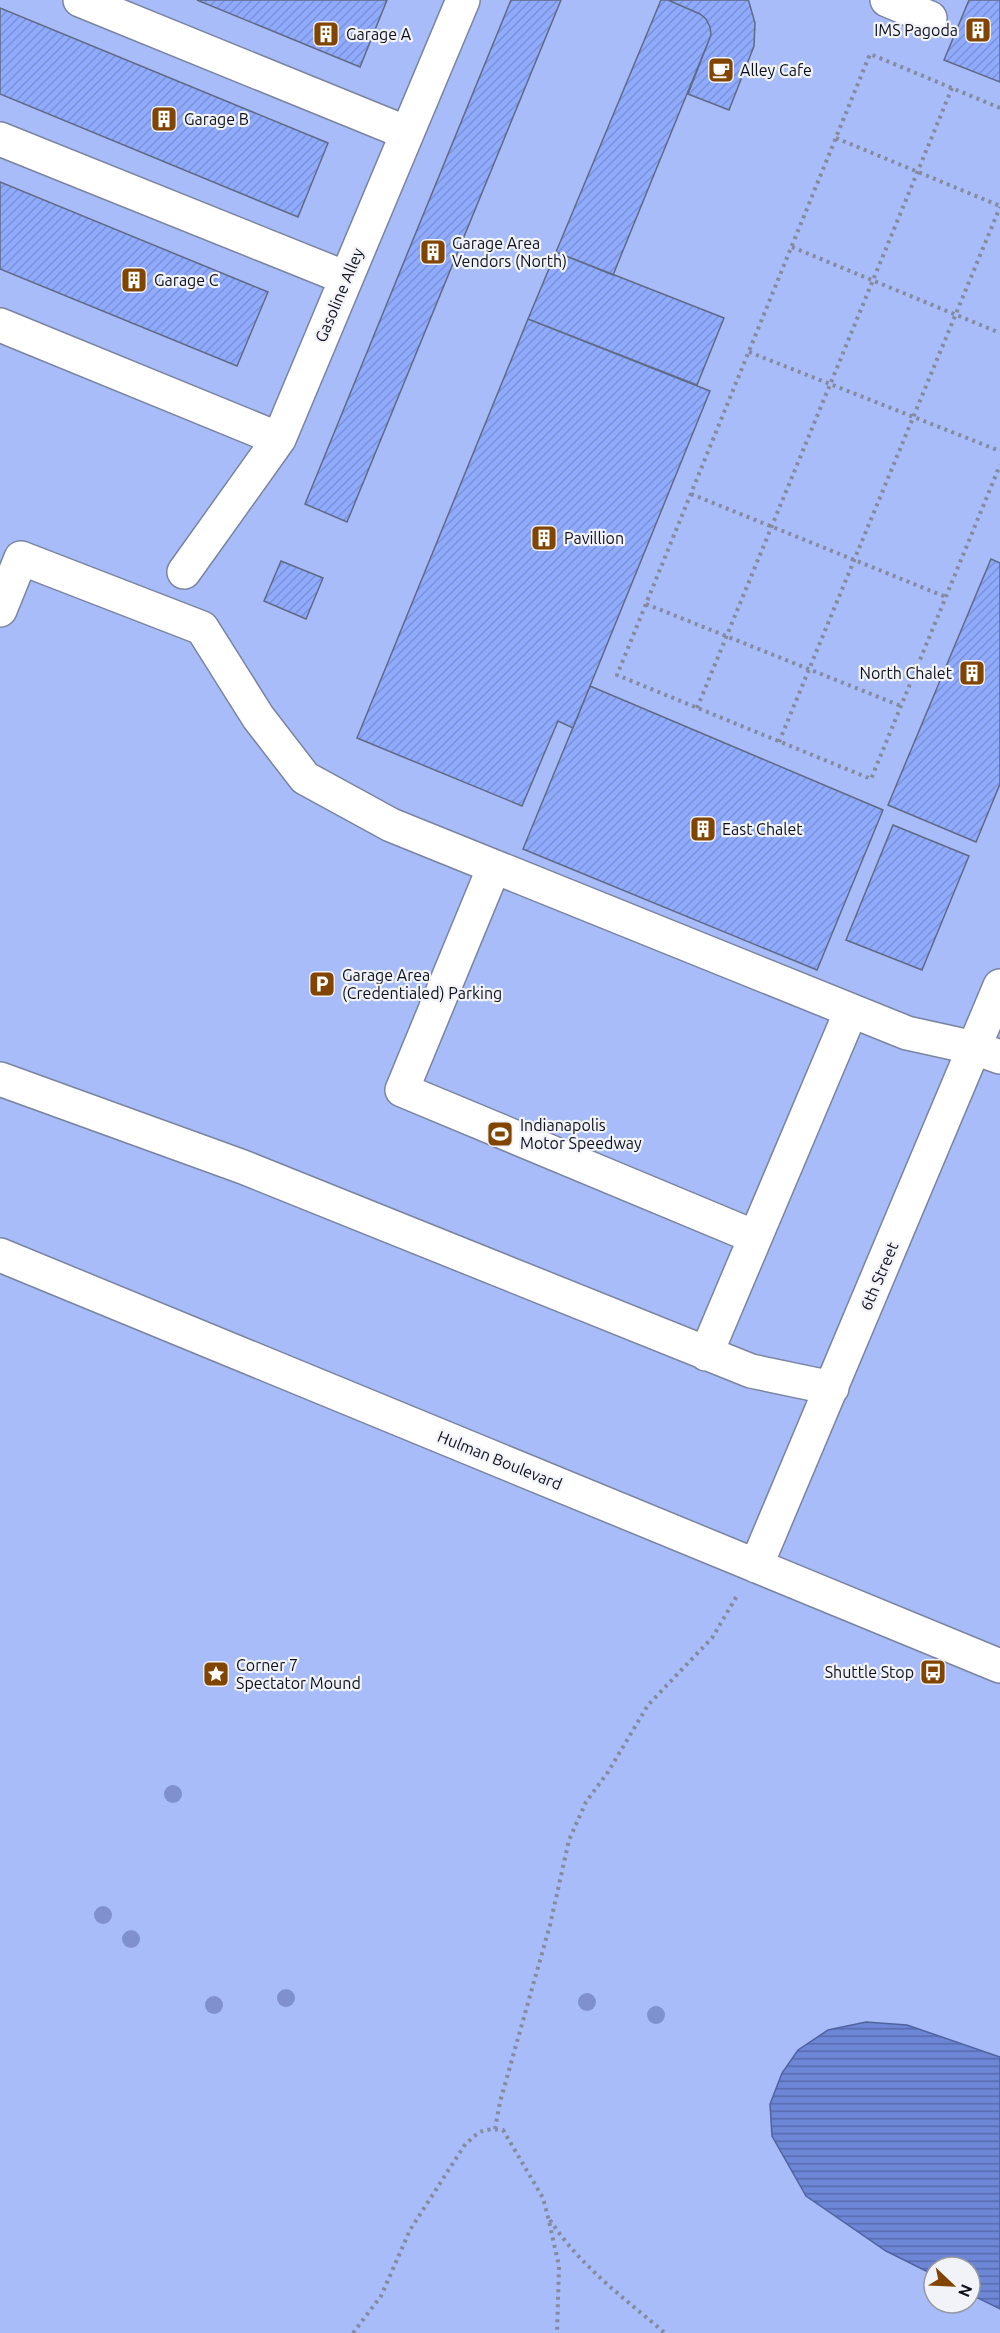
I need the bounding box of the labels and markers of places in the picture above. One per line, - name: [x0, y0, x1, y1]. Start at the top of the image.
- building icon: IMS Pagoda: [963, 15, 993, 45]
- building icon: Garage A: [311, 19, 341, 49]
- place label: IMS Pagoda: [874, 21, 958, 39]
- place label: Garage A: [346, 25, 412, 43]
- cafe icon: Alley Cafe: [706, 55, 736, 85]
- place label: Alley Cafe: [740, 61, 812, 79]
- building icon: Garage B: [149, 104, 179, 134]
- place label: Garage B: [184, 110, 249, 128]
- place label: Garage Area Vendors (North): [452, 234, 567, 271]
- building icon: Garage Area Vendors (North): [418, 237, 448, 267]
- building icon: Garage C: [119, 265, 149, 295]
- place label: Garage C: [154, 271, 219, 289]
- building icon: Pavillion: [529, 523, 559, 553]
- place label: Pavillion: [564, 529, 624, 547]
- building icon: North Chalet: [957, 658, 987, 688]
- place label: North Chalet: [860, 664, 953, 682]
- building icon: East Chalet: [688, 814, 718, 844]
- place label: East Chalet: [722, 820, 803, 838]
- place label: Garage Area (Credentialed) Parking: [342, 966, 502, 1003]
- parking icon: Garage Area (Credentialed) Parking: [307, 969, 337, 999]
- place label: Indianapolis Motor Speedway: [520, 1116, 642, 1152]
- sports icon: Indianapolis Motor Speedway: [485, 1119, 515, 1149]
- place label: Corner 7 Spectator Mound: [236, 1656, 361, 1692]
- bus stop icon: Shuttle Stop: [918, 1657, 948, 1687]
- place icon: Corner 7 Spectator Mound: [201, 1659, 231, 1689]
- place label: Shuttle Stop: [825, 1663, 914, 1681]

